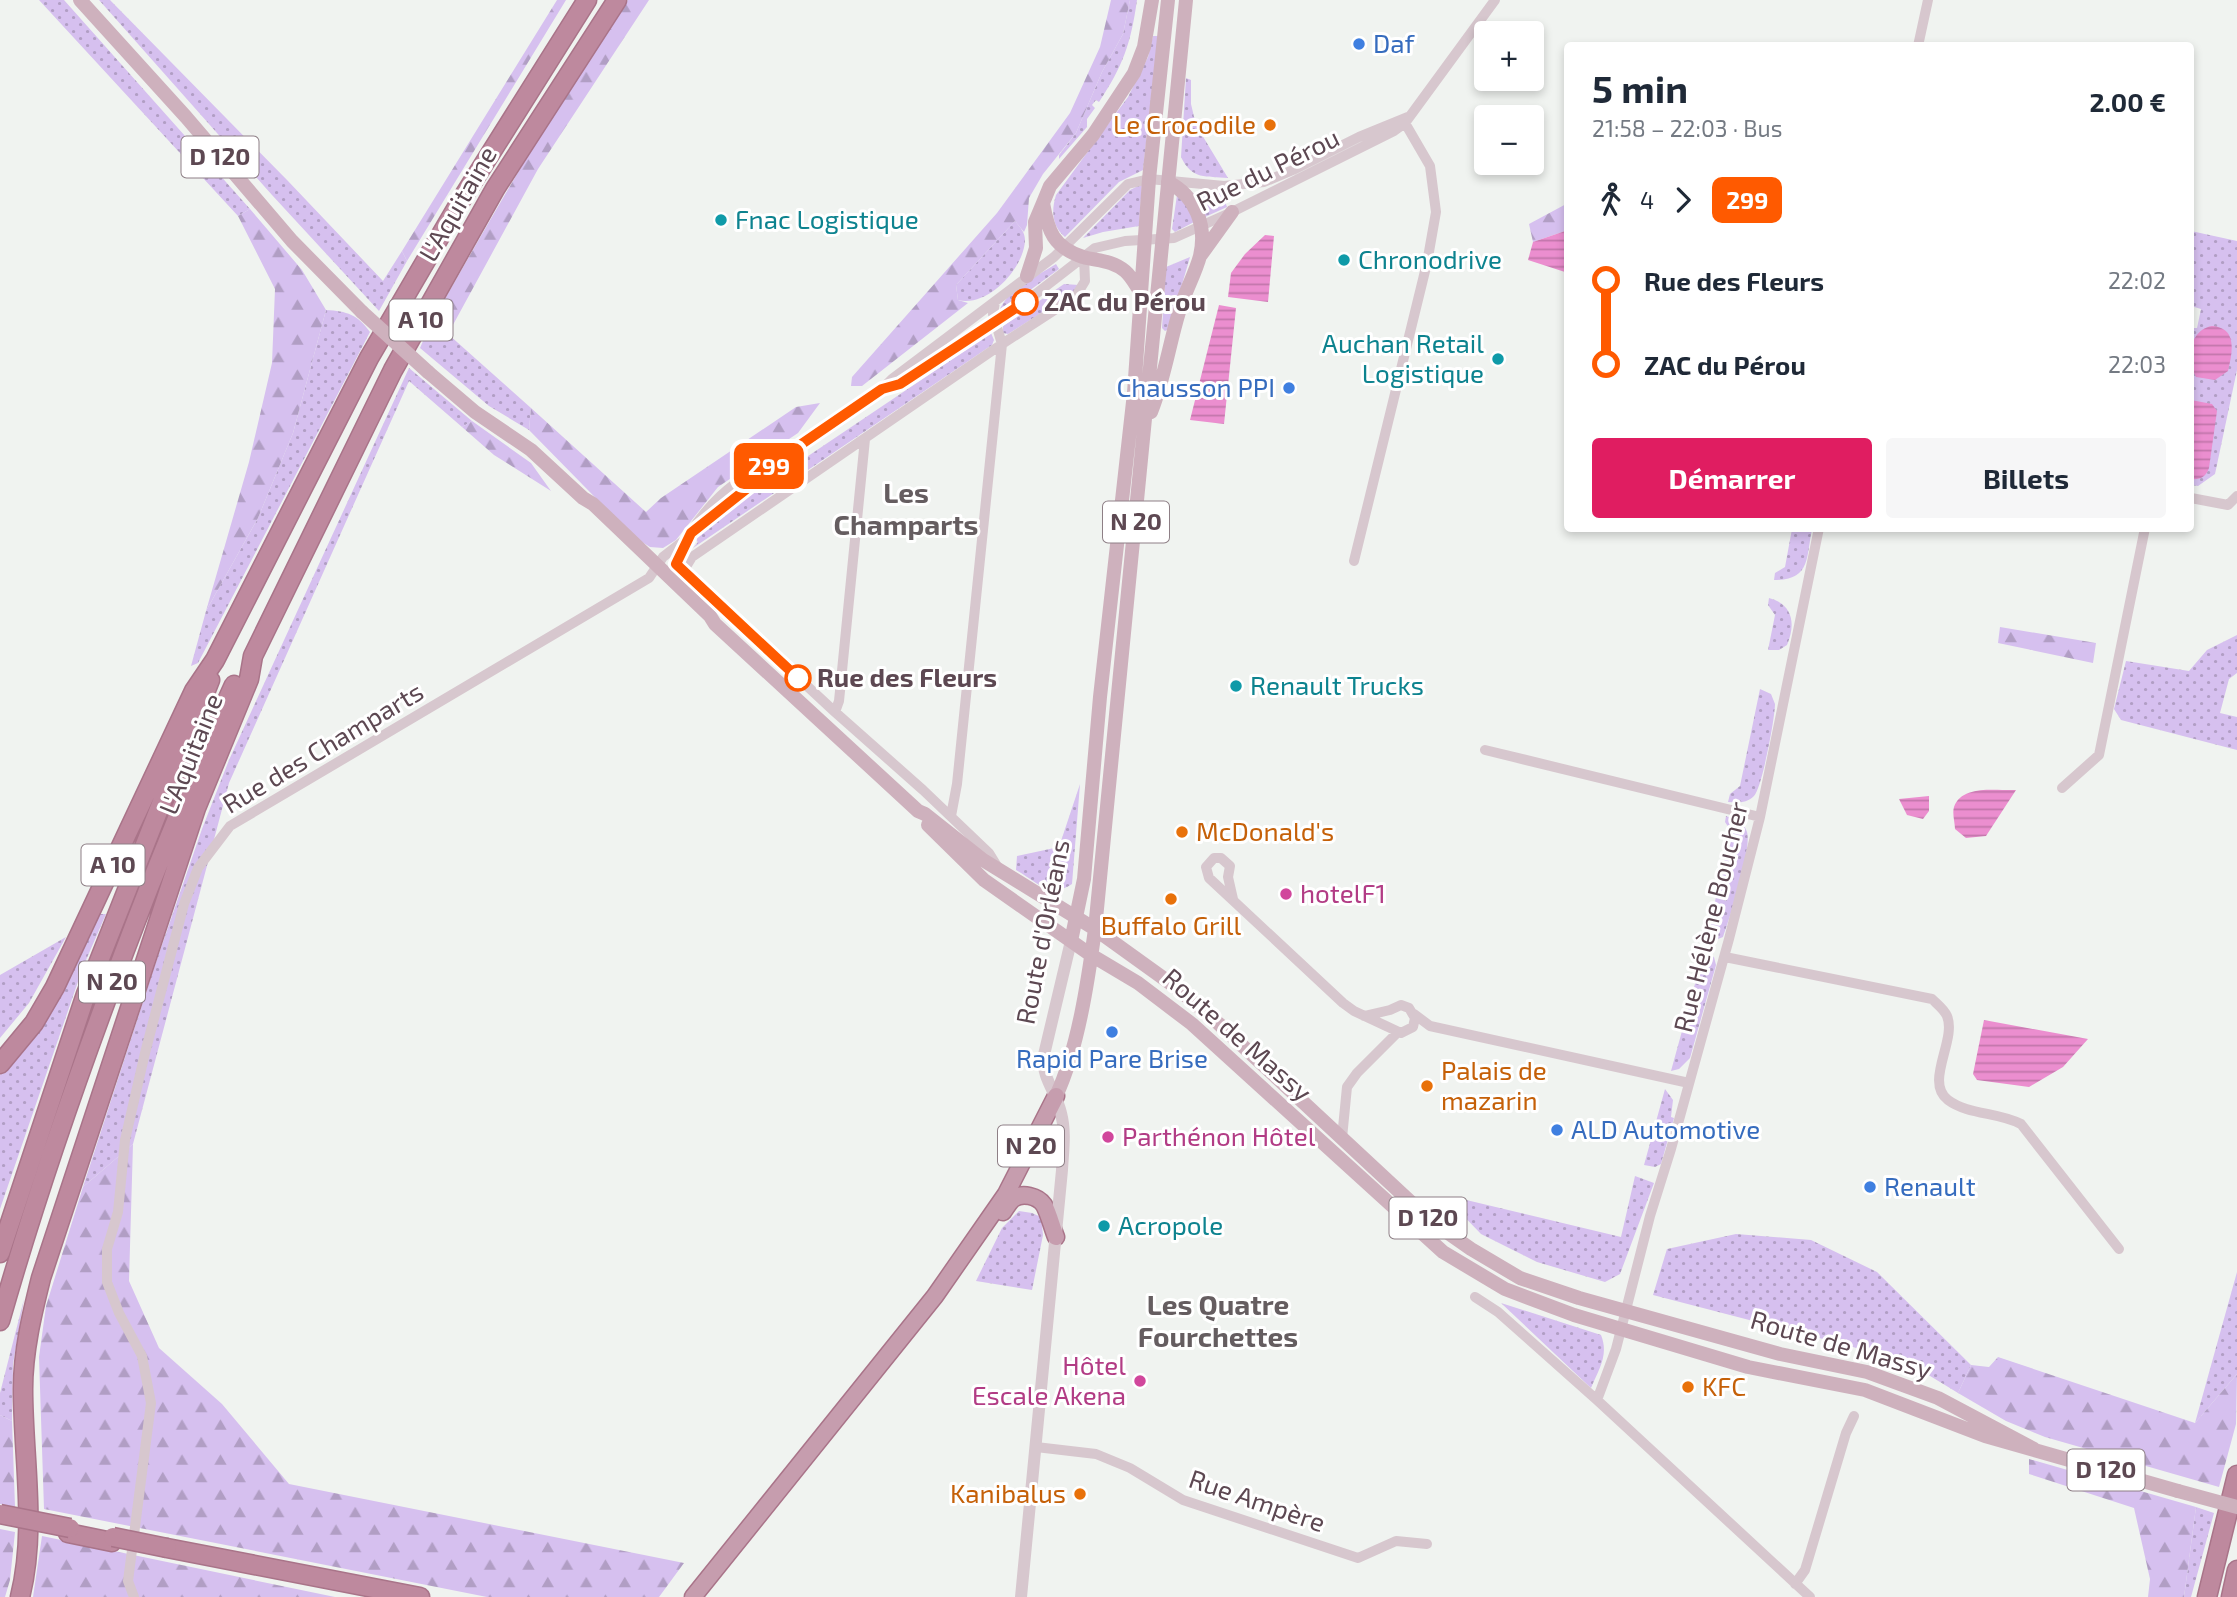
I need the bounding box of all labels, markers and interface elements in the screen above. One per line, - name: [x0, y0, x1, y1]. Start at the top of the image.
- map controls: [1474, 21, 1544, 175]
- button: +: [1474, 21, 1544, 91]
- place label: Daf: [1373, 27, 1416, 58]
- marker: Daf: [1351, 36, 1367, 52]
- text: 5 min: [1592, 65, 1688, 111]
- text: 2.00 €: [2089, 86, 2166, 117]
- button: −: [1474, 105, 1544, 175]
- place label: Le Crocodile: [1113, 108, 1256, 139]
- text: 21:58 – 22:03 · Bus: [1592, 114, 1782, 142]
- marker: Le Crocodile: [1262, 117, 1278, 133]
- street label: Rue du Pérou: [1191, 121, 1344, 217]
- road number: D 120: [182, 136, 258, 177]
- street label: L'Aquitaine: [411, 140, 502, 266]
- icon: walk: [1592, 181, 1630, 219]
- icon: forward: [1664, 181, 1702, 219]
- text: 299: [1726, 185, 1768, 214]
- text: 4: [1640, 186, 1654, 214]
- place label: Fnac Logistique: [735, 203, 919, 234]
- marker: Fnac Logistique: [713, 212, 729, 228]
- place label: Chronodrive: [1358, 243, 1502, 274]
- marker: Chronodrive: [1336, 252, 1352, 268]
- text: Rue des Fleurs: [1644, 265, 1824, 296]
- text: 22:02: [2108, 266, 2166, 294]
- place label: ZAC du Pérou: [1044, 285, 1206, 316]
- marker: ZAC du Pérou: [1012, 289, 1038, 315]
- road number: A 10: [390, 300, 452, 340]
- place label: Auchan Retail Logistique: [1322, 327, 1484, 388]
- text: ZAC du Pérou: [1644, 349, 1806, 380]
- text: 22:03: [2108, 350, 2166, 378]
- marker: Auchan Retail Logistique: [1490, 351, 1506, 367]
- place label: Chausson PPI: [1116, 371, 1275, 402]
- marker: Chausson PPI: [1281, 380, 1297, 396]
- button: Démarrer: [1592, 438, 1872, 518]
- button: Billets: [1886, 438, 2166, 518]
- line badge: 299: [729, 443, 809, 489]
- text: 299: [748, 451, 790, 480]
- district label: Les Champarts: [834, 475, 979, 541]
- road number: N 20: [1103, 502, 1169, 542]
- place label: Rue des Fleurs: [817, 661, 997, 692]
- marker: Rue des Fleurs: [785, 665, 811, 691]
- place label: Renault Trucks: [1250, 669, 1424, 700]
- street label: Rue des Champarts: [216, 675, 428, 819]
- marker: Renault Trucks: [1228, 678, 1244, 694]
- street label: L'Aquitaine: [151, 688, 228, 818]
- street label: Rue Hélène Boucher: [1666, 798, 1753, 1035]
- place label: McDonald's: [1196, 815, 1334, 846]
- marker: McDonald's: [1174, 824, 1190, 840]
- street label: Route d'Orléans: [1008, 837, 1075, 1027]
- road number: A 10: [82, 844, 144, 886]
- place label: hotelF1: [1300, 877, 1386, 908]
- marker: hotelF1: [1278, 886, 1294, 902]
- marker: Buffalo Grill: [1163, 891, 1179, 907]
- place label: Buffalo Grill: [1101, 909, 1242, 940]
- street label: Route de Massy: [1157, 961, 1319, 1107]
- road number: N 20: [79, 962, 145, 1002]
- marker: Rapid Pare Brise: [1104, 1024, 1120, 1040]
- place label: Rapid Pare Brise: [1016, 1042, 1208, 1073]
- place label: Palais de mazarin: [1441, 1054, 1547, 1115]
- marker: Palais de mazarin: [1419, 1078, 1435, 1094]
- place label: ALD Automotive: [1571, 1113, 1760, 1144]
- place label: Parthénon Hôtel: [1122, 1120, 1316, 1151]
- marker: ALD Automotive: [1549, 1122, 1565, 1138]
- road number: N 20: [998, 1126, 1064, 1166]
- marker: Parthénon Hôtel: [1100, 1129, 1116, 1145]
- place label: Renault: [1884, 1170, 1976, 1201]
- marker: Renault: [1862, 1179, 1878, 1195]
- road number: D 120: [1390, 1198, 1466, 1238]
- place label: Acropole: [1118, 1209, 1223, 1240]
- marker: Acropole: [1096, 1218, 1112, 1234]
- district label: Les Quatre Fourchettes: [1138, 1287, 1298, 1353]
- street label: Route de Massy: [1747, 1303, 1936, 1384]
- place label: Hôtel Escale Akena: [972, 1349, 1126, 1410]
- place label: KFC: [1702, 1370, 1746, 1401]
- marker: Hôtel Escale Akena: [1132, 1373, 1148, 1389]
- marker: KFC: [1680, 1379, 1696, 1395]
- road number: D 120: [2068, 1450, 2144, 1490]
- street label: Rue Ampère: [1185, 1462, 1330, 1537]
- place label: Kanibalus: [950, 1477, 1066, 1508]
- marker: Kanibalus: [1072, 1486, 1088, 1502]

